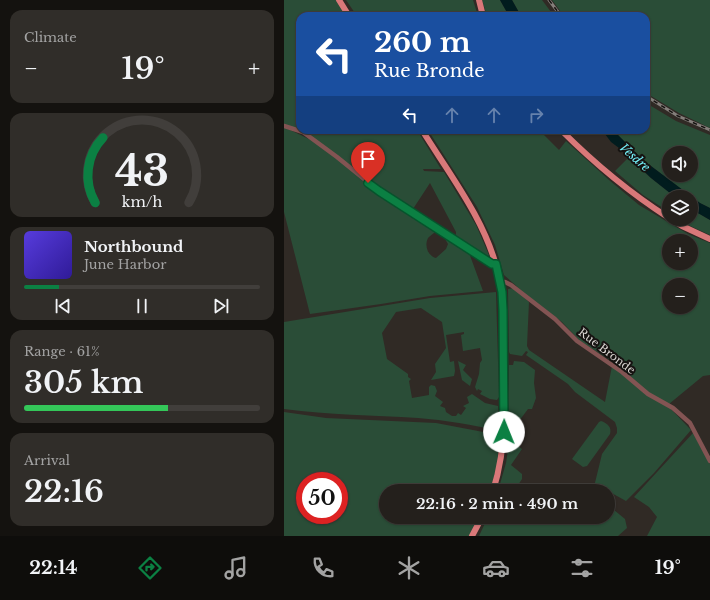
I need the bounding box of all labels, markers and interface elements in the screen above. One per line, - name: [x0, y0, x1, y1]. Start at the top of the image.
- text: 260 m: [374, 25, 471, 60]
- icon: left: [308, 28, 360, 80]
- text: Climate: [24, 29, 77, 46]
- text: 19°: [121, 50, 165, 87]
- text: −: [24, 55, 38, 82]
- text: +: [248, 55, 260, 82]
- text: Rue Bronde: [374, 60, 485, 82]
- icon: left: [399, 104, 421, 126]
- icon: ahead: [441, 104, 463, 126]
- icon: ahead: [483, 104, 505, 126]
- icon: right: [525, 104, 547, 126]
- water label: Vesdre: [617, 140, 654, 175]
- pin: [351, 142, 385, 183]
- text: 43: [115, 146, 169, 197]
- map controls: [662, 146, 698, 314]
- button: sound: [662, 146, 698, 182]
- icon: arrive: [357, 148, 379, 170]
- button: layers: [662, 190, 698, 226]
- text: km/h: [122, 193, 162, 211]
- button: +: [662, 234, 698, 270]
- text: Northbound: [84, 237, 183, 256]
- text: June Harbor: [84, 256, 166, 273]
- button: −: [662, 278, 698, 314]
- icon: previous: [52, 295, 74, 317]
- icon: pause: [131, 295, 153, 317]
- icon: next: [210, 295, 232, 317]
- street label: Rue Bronde: [576, 325, 638, 377]
- text: Range · 61%: [24, 343, 100, 360]
- text: 305 km: [24, 364, 143, 401]
- position arrow: [483, 411, 525, 453]
- text: Arrival: [24, 452, 70, 469]
- speed limit sign: 50: [296, 472, 348, 524]
- text: 22:16: [24, 473, 104, 510]
- text: 22:16 · 2 min · 490 m: [416, 494, 578, 513]
- icon: directions: [136, 554, 164, 582]
- icon: music: [222, 554, 250, 582]
- icon: phone: [309, 554, 337, 582]
- icon: climate: [395, 554, 423, 582]
- icon: car: [482, 554, 510, 582]
- icon: filters: [568, 554, 596, 582]
- text: 22:14: [29, 557, 78, 579]
- text: 19°: [655, 557, 681, 579]

